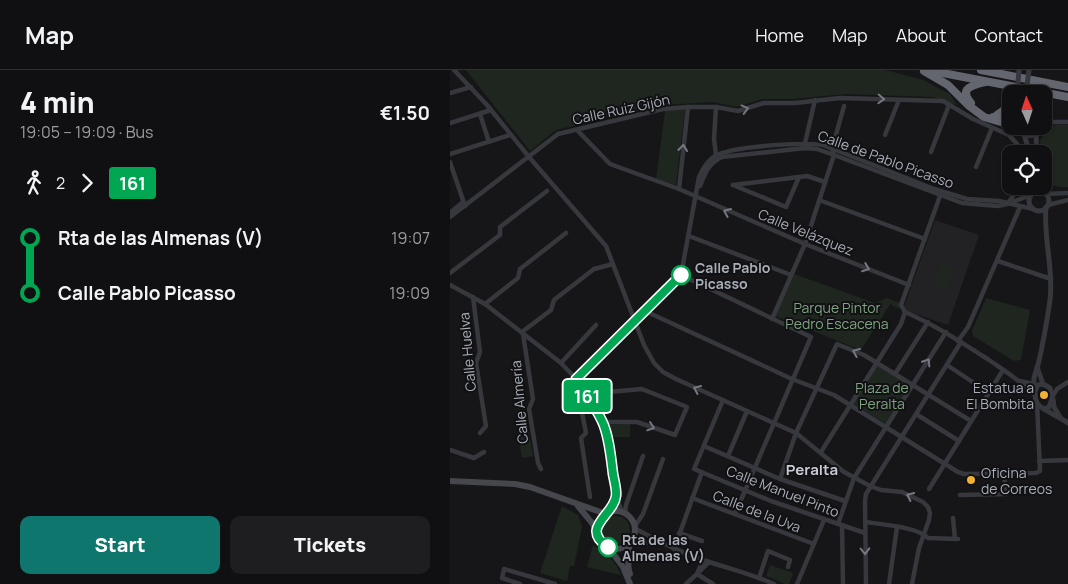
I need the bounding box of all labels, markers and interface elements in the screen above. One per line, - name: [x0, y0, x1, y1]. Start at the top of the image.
- text: Map: [25, 18, 74, 51]
- text: Home: [755, 23, 804, 47]
- text: Map: [832, 23, 868, 47]
- text: About: [896, 23, 946, 47]
- text: Contact: [974, 23, 1043, 47]
- text: 4 min: [20, 83, 95, 121]
- north arrow: [1002, 85, 1052, 135]
- map controls: [1002, 85, 1052, 195]
- street label: Calle Ruiz Gijón: [571, 89, 671, 129]
- one-way arrow: [877, 94, 885, 105]
- text: €1.50: [380, 100, 430, 126]
- one-way arrow: [741, 104, 749, 115]
- text: 19:05 – 19:09 · Bus: [20, 121, 153, 143]
- street label: Calle de Pablo Picasso: [815, 126, 957, 192]
- one-way arrow: [677, 144, 688, 152]
- button: locate: [1002, 145, 1052, 195]
- icon: walk: [20, 169, 48, 197]
- icon: forward: [73, 169, 101, 197]
- text: 161: [119, 171, 146, 195]
- text: 2: [56, 172, 65, 194]
- street label: Calle Velázquez: [755, 204, 857, 260]
- one-way arrow: [723, 207, 732, 218]
- text: Rta de las Almenas (V): [58, 225, 263, 251]
- text: 19:07: [391, 227, 430, 249]
- place label: Calle Pablo Picasso: [695, 258, 771, 293]
- one-way arrow: [862, 262, 870, 272]
- marker: Calle Pablo Picasso: [671, 265, 691, 285]
- text: Calle Pablo Picasso: [58, 280, 236, 306]
- text: 19:09: [389, 282, 430, 304]
- park label: Parque Pintor Pedro Escacena: [785, 298, 889, 333]
- street label: Calle Huelva: [454, 312, 480, 392]
- one-way arrow: [852, 347, 861, 358]
- one-way arrow: [920, 359, 930, 368]
- street label: Calle Almería: [506, 360, 532, 444]
- park label: Plaza de Peralta: [855, 378, 909, 413]
- place label: Estatua a El Bombita: [966, 378, 1034, 413]
- line badge: 161: [558, 380, 616, 412]
- text: 161: [574, 384, 600, 408]
- one-way arrow: [693, 385, 702, 395]
- marker: Estatua a El Bombita: [1038, 389, 1050, 401]
- one-way arrow: [646, 421, 654, 431]
- district label: Peralta: [786, 459, 838, 480]
- street label: Calle Manuel Pinto: [724, 461, 842, 521]
- place label: Oficina de Correos: [981, 463, 1052, 498]
- marker: Oficina de Correos: [965, 474, 977, 486]
- street label: Calle de la Uva: [710, 486, 804, 536]
- one-way arrow: [906, 491, 915, 502]
- button: Start: [20, 516, 220, 574]
- button: Tickets: [230, 516, 430, 574]
- place label: Rta de las Almenas (V): [622, 530, 705, 565]
- marker: Rta de las Almenas (V): [598, 537, 618, 557]
- one-way arrow: [860, 548, 870, 556]

